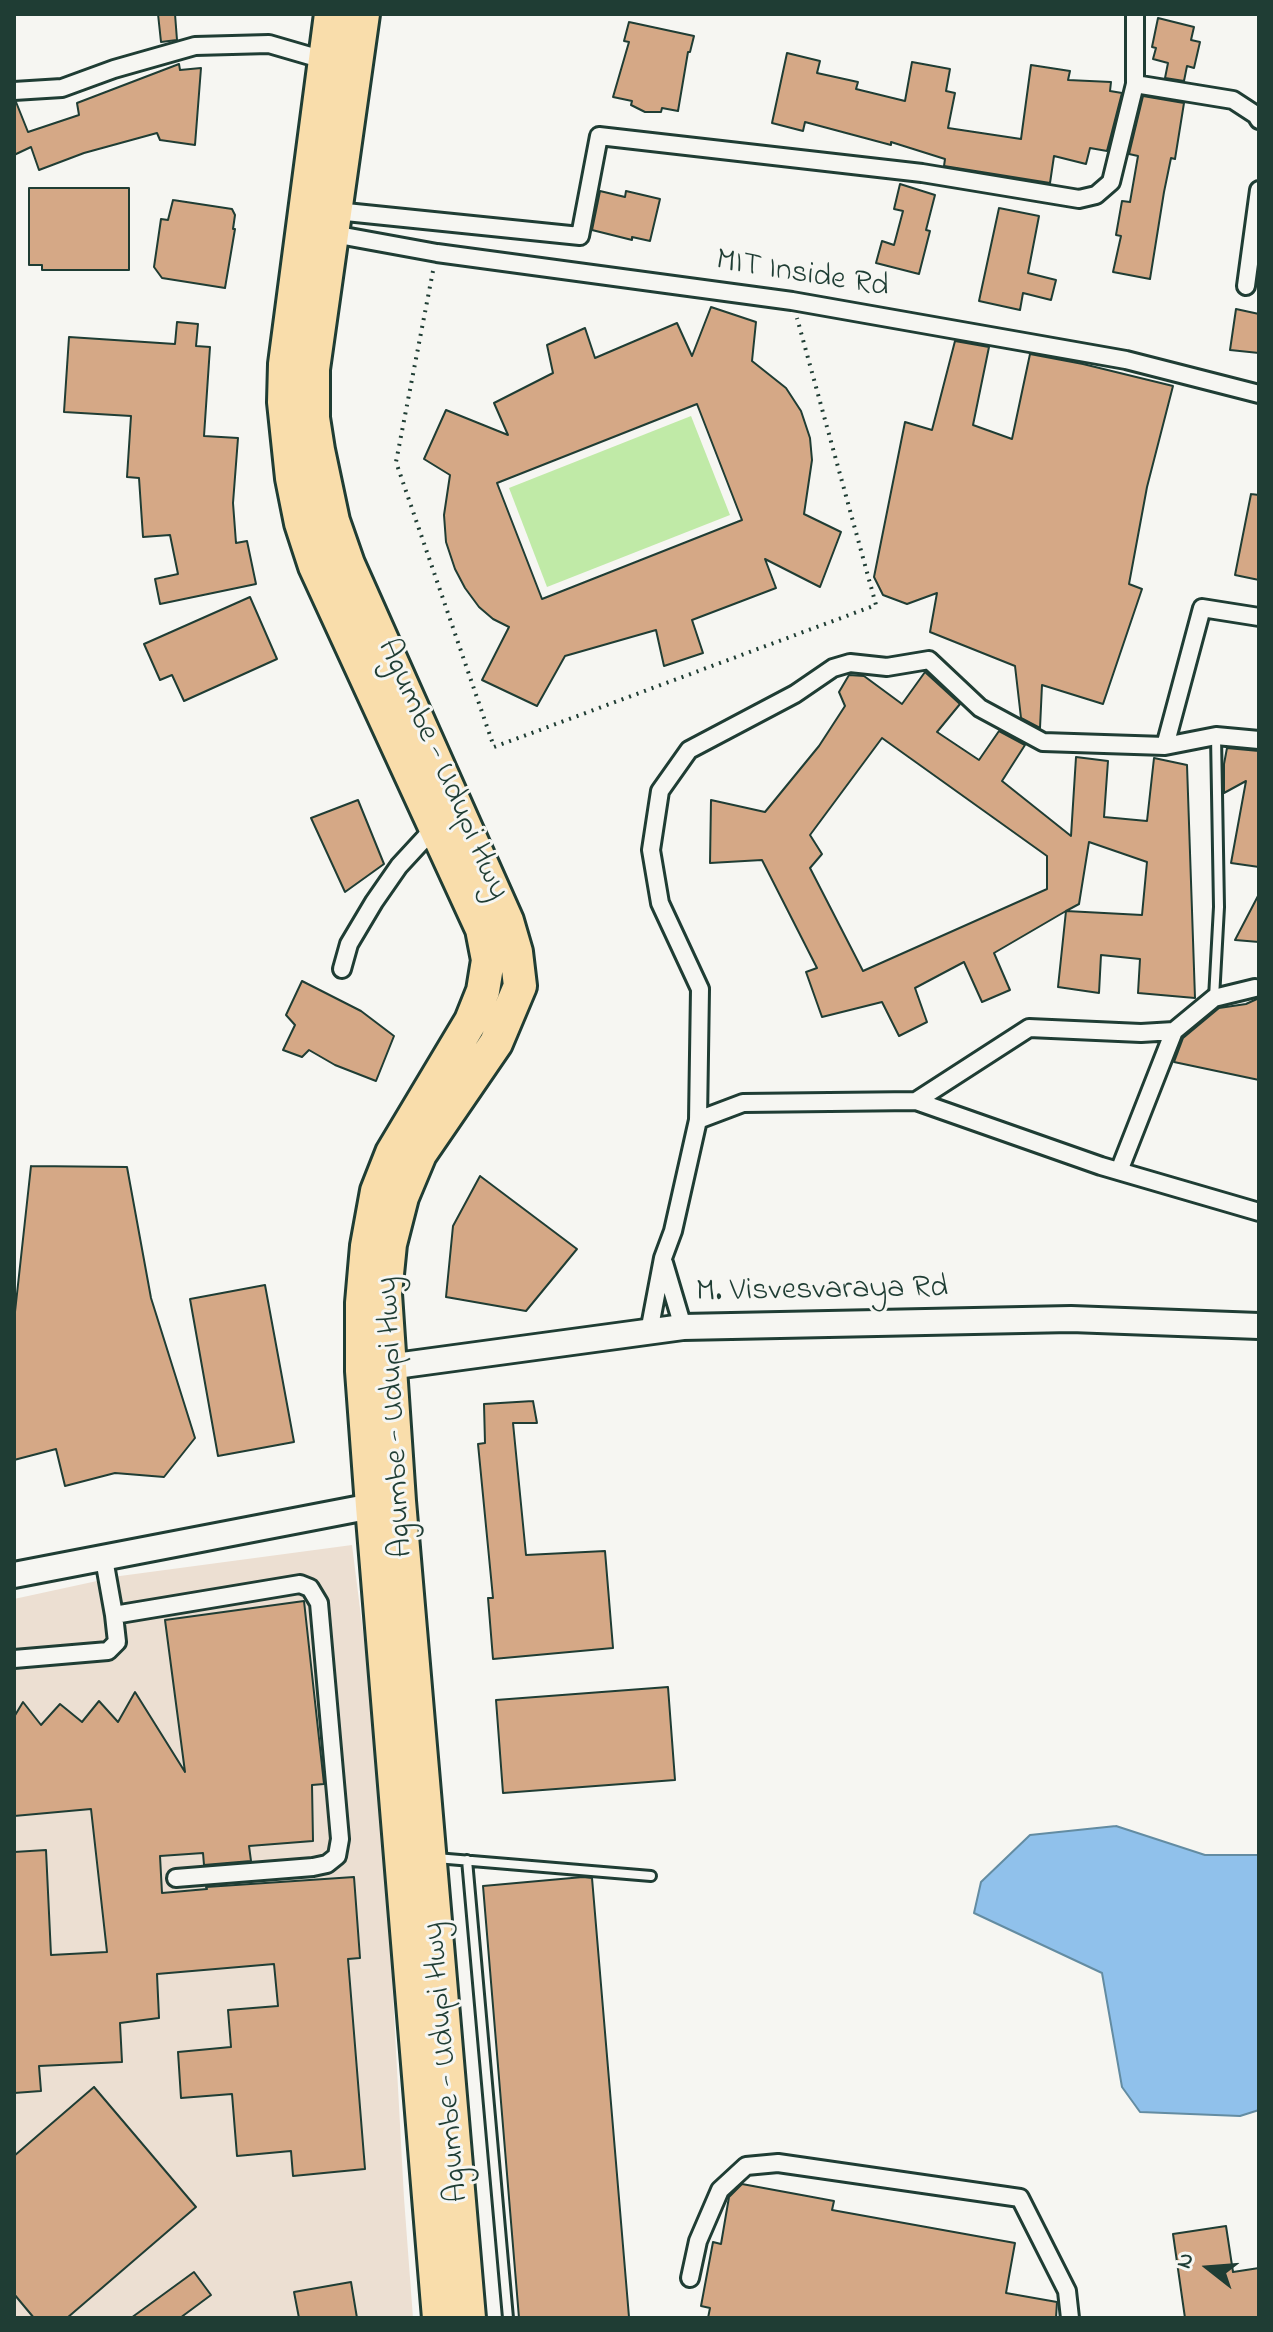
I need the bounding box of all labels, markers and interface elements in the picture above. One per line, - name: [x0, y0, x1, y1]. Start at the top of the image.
- street label: MIT Inside Rd: [713, 243, 891, 309]
- street label: Agumbe - Udupi Hwy: [366, 634, 516, 906]
- street label: M. Visvesvaraya Rd: [696, 1271, 948, 1313]
- street label: Agumbe - Udupi Hwy: [370, 1276, 424, 1558]
- street label: Agumbe - Udupi Hwy: [417, 1920, 479, 2204]
- north arrow: [1169, 2228, 1249, 2308]
- text: N: [1169, 2249, 1204, 2273]

